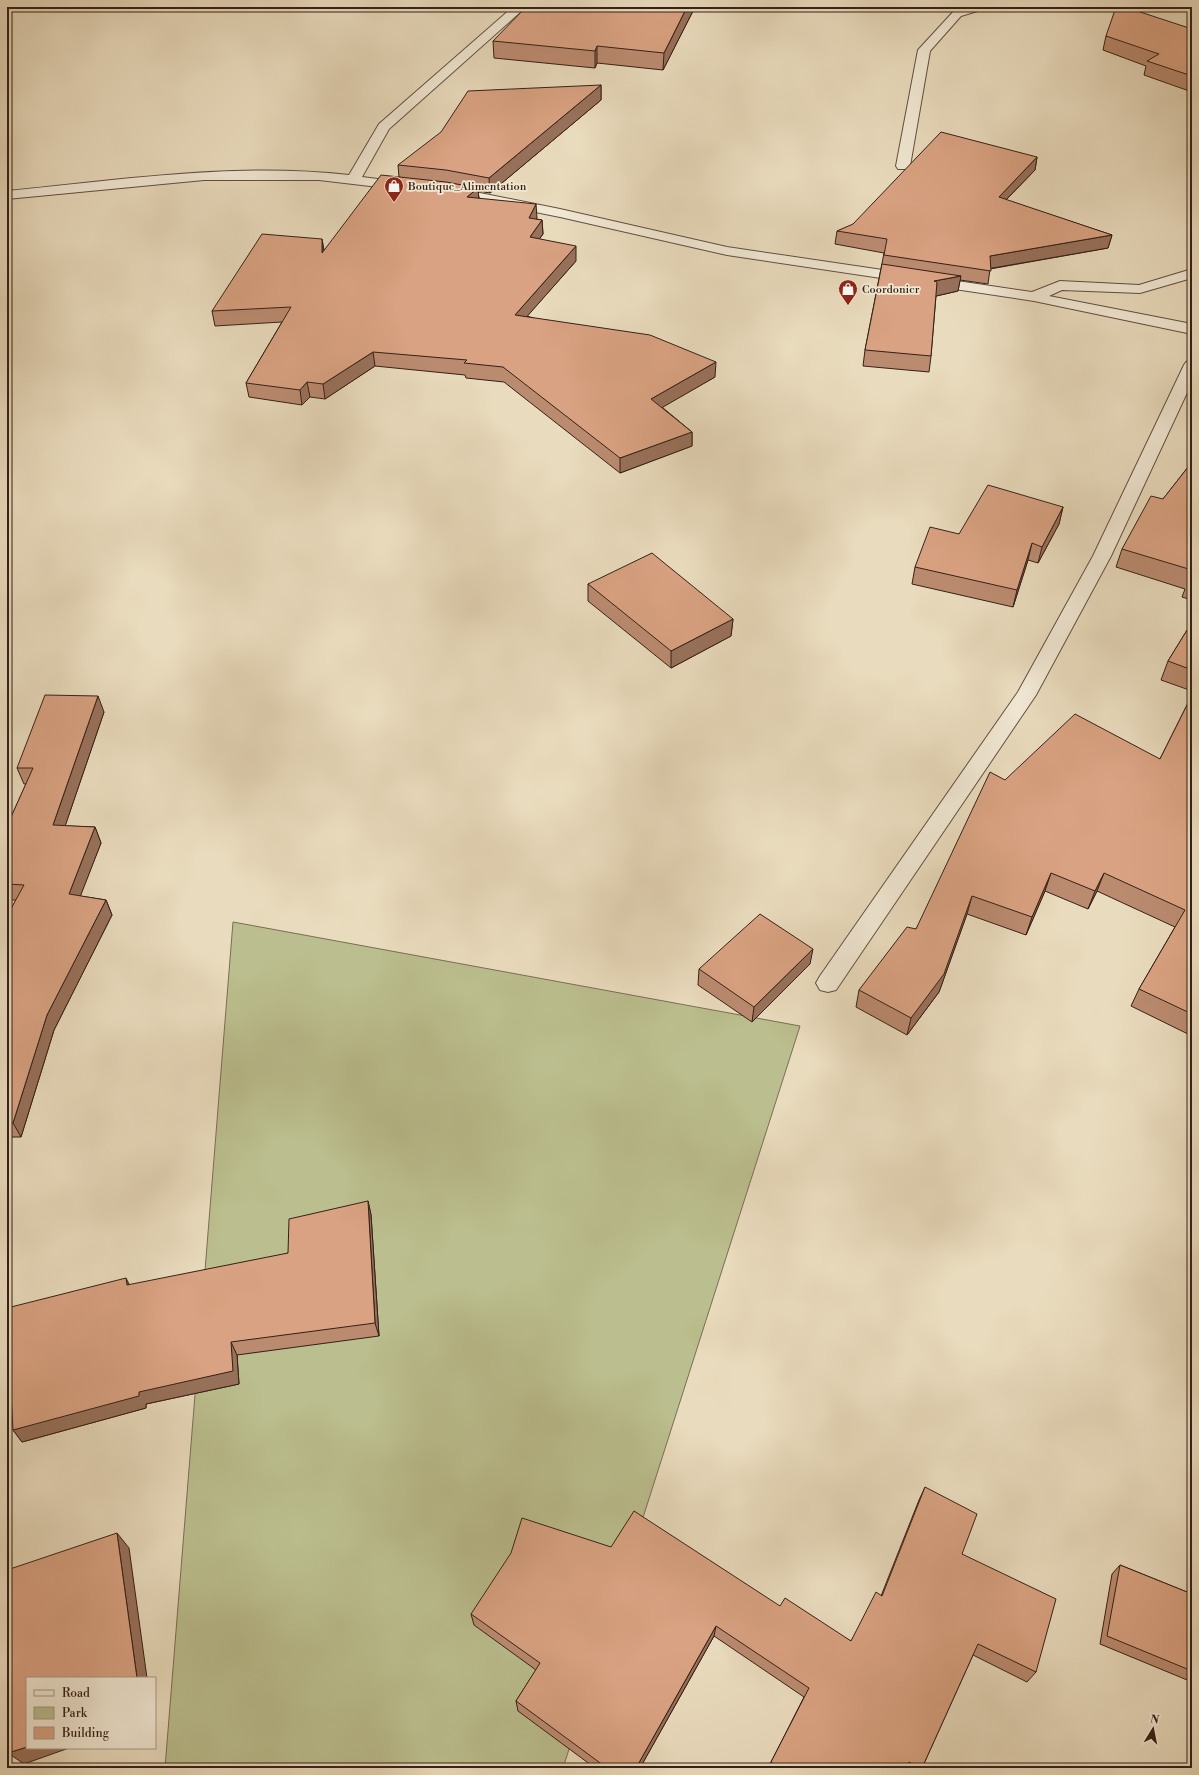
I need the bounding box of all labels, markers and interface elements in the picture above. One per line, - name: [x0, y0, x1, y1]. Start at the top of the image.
- shop icon: Boutique_Alimentation: [383, 175, 405, 203]
- place label: Boutique_Alimentation: [407, 180, 527, 194]
- shop icon: Coordonier: [837, 278, 859, 306]
- place label: Coordonier: [862, 283, 920, 297]
- legend: [26, 1677, 156, 1749]
- text: Road: [62, 1686, 90, 1701]
- text: Park: [62, 1706, 88, 1721]
- north arrow: [1133, 1709, 1173, 1749]
- text: N: [1149, 1712, 1160, 1728]
- text: Building: [61, 1726, 110, 1741]

